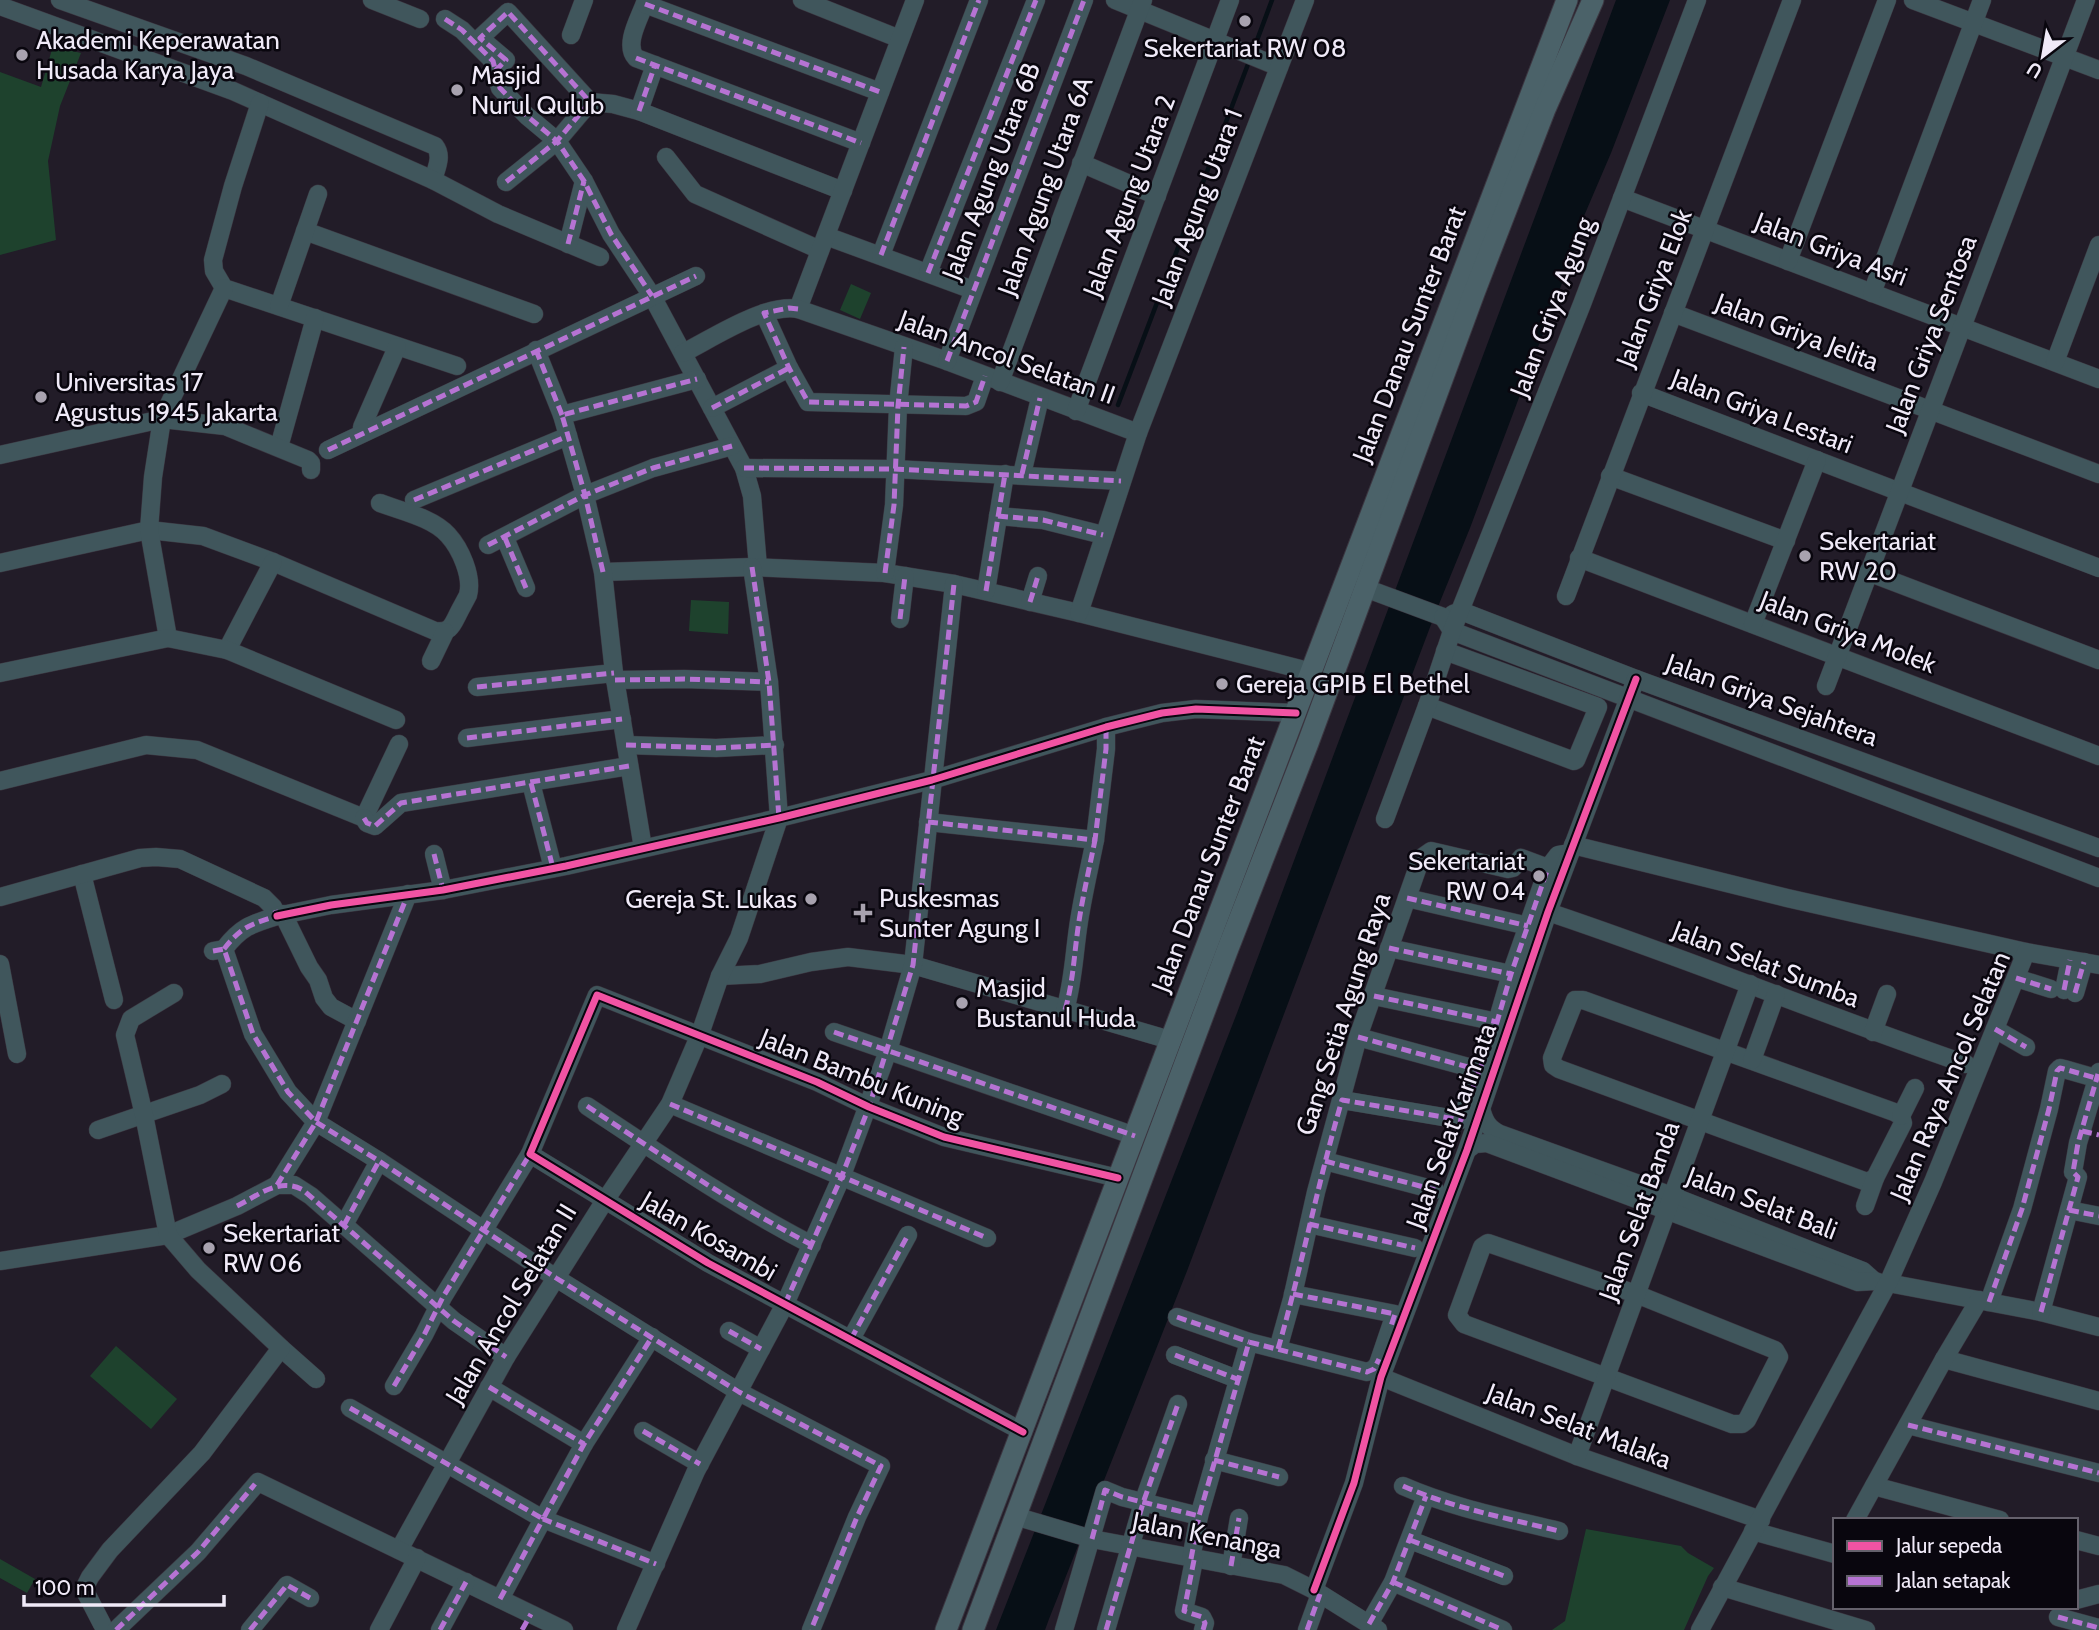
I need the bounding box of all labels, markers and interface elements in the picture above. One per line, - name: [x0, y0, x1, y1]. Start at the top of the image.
- marker: Sekertariat RW 08: [1237, 13, 1253, 29]
- north arrow: [2008, 21, 2078, 91]
- place label: Akademi Keperawatan Husada Karya Jaya: [36, 24, 280, 86]
- place label: Sekertariat RW 08: [1144, 32, 1346, 64]
- marker: Akademi Keperawatan Husada Karya Jaya: [14, 47, 30, 63]
- text: U: [2023, 57, 2046, 84]
- street label: Jalan Agung Utara 6B: [934, 58, 1047, 285]
- place label: Masjid Nurul Qulub: [471, 59, 604, 121]
- street label: Jalan Agung Utara 6A: [990, 72, 1099, 301]
- marker: Masjid Nurul Qulub: [449, 82, 465, 98]
- street label: Jalan Agung Utara 2: [1075, 91, 1182, 302]
- street label: Jalan Agung Utara 1: [1144, 104, 1249, 311]
- street label: Jalan Danau Sunter Barat: [1345, 201, 1473, 467]
- street label: Jalan Griya Elok: [1609, 204, 1699, 372]
- street label: Jalan Griya Asri: [1749, 205, 1912, 293]
- street label: Jalan Griya Agung: [1503, 212, 1601, 402]
- street label: Jalan Griya Sentosa: [1878, 230, 1984, 438]
- street label: Jalan Griya Jelita: [1710, 286, 1884, 378]
- street label: Jalan Ancol Selatan II: [893, 303, 1120, 411]
- street label: Jalan Griya Lestari: [1666, 361, 1857, 460]
- place label: Universitas 17 Agustus 1945 Jakarta: [55, 366, 278, 428]
- marker: Universitas 17 Agustus 1945 Jakarta: [33, 389, 49, 405]
- place label: Sekertariat RW 20: [1819, 525, 1936, 587]
- marker: Sekertariat RW 20: [1797, 548, 1813, 564]
- street label: Jalan Griya Molek: [1754, 583, 1941, 680]
- street label: Jalan Griya Sejahtera: [1661, 646, 1883, 753]
- place label: Gereja GPIB El Bethel: [1236, 668, 1470, 700]
- marker: Gereja GPIB El Bethel: [1214, 676, 1230, 692]
- street label: Jalan Danau Sunter Barat: [1144, 731, 1272, 997]
- place label: Sekertariat RW 04: [1408, 845, 1525, 907]
- marker: Sekertariat RW 04: [1531, 868, 1547, 884]
- place label: Puskesmas Sunter Agung I: [879, 882, 1040, 944]
- place label: Gereja St. Lukas: [625, 883, 797, 915]
- street label: Gang Setia Agung Raya: [1289, 888, 1397, 1139]
- marker: Gereja St. Lukas: [803, 891, 819, 907]
- marker: Puskesmas Sunter Agung I: [853, 903, 873, 923]
- street label: Jalan Selat Sumba: [1667, 913, 1864, 1015]
- street label: Jalan Raya Ancol Selatan: [1883, 947, 2017, 1206]
- place label: Masjid Bustanul Huda: [976, 972, 1136, 1034]
- marker: Masjid Bustanul Huda: [954, 995, 970, 1011]
- street label: Jalan Selat Karimata: [1399, 1018, 1503, 1234]
- street label: Jalan Bambu Kuning: [754, 1021, 970, 1133]
- street label: Jalan Selat Banda: [1591, 1116, 1686, 1306]
- street label: Jalan Selat Bali: [1681, 1159, 1842, 1246]
- street label: Jalan Kosambi: [634, 1184, 783, 1288]
- street label: Jalan Ancol Selatan II: [438, 1198, 583, 1411]
- place label: Sekertariat RW 06: [223, 1217, 340, 1279]
- marker: Sekertariat RW 06: [201, 1240, 217, 1256]
- street label: Jalan Selat Malaka: [1481, 1376, 1676, 1476]
- street label: Jalan Kenanga: [1128, 1505, 1285, 1565]
- legend: [1833, 1518, 2078, 1609]
- text: Jalur sepeda: [1895, 1533, 2002, 1558]
- scale bar: [24, 1564, 224, 1608]
- text: Jalan setapak: [1895, 1568, 2011, 1593]
- text: 100 m: [35, 1575, 94, 1600]

